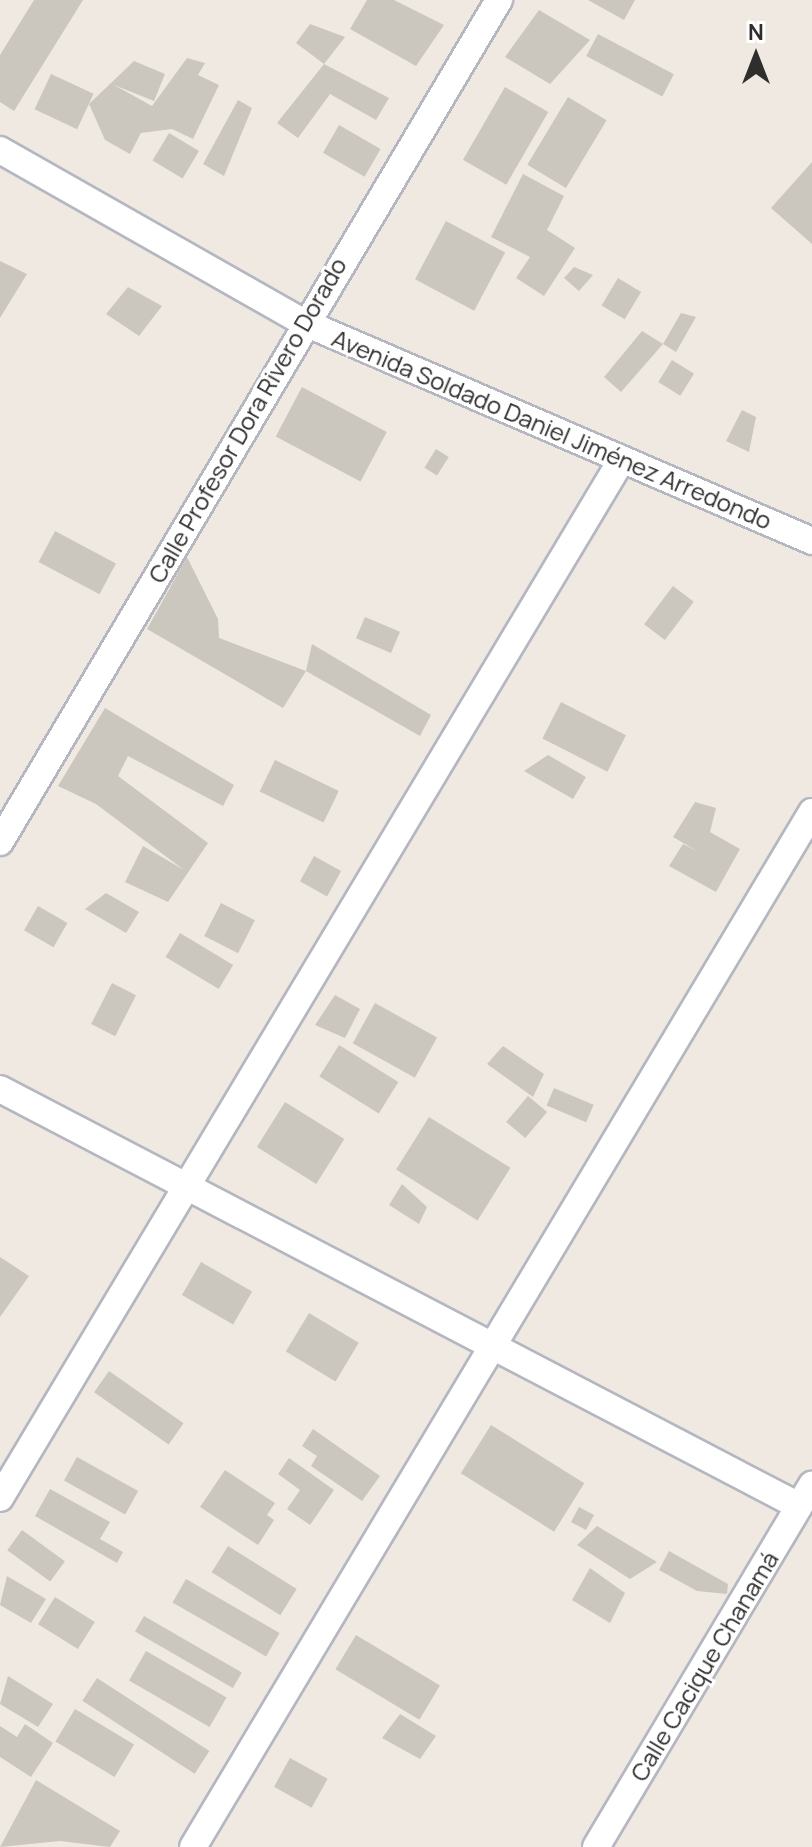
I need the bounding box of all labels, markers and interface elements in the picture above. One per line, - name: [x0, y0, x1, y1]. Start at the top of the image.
- north arrow: [716, 16, 796, 96]
- text: N: [748, 17, 764, 47]
- street label: Calle Profesor Dora Rivero Dorado: [142, 252, 352, 588]
- street label: Avenida Soldado Daniel Jiménez Arredondo: [328, 323, 776, 535]
- street label: Calle Cacique Chanamá: [624, 1546, 784, 1786]

